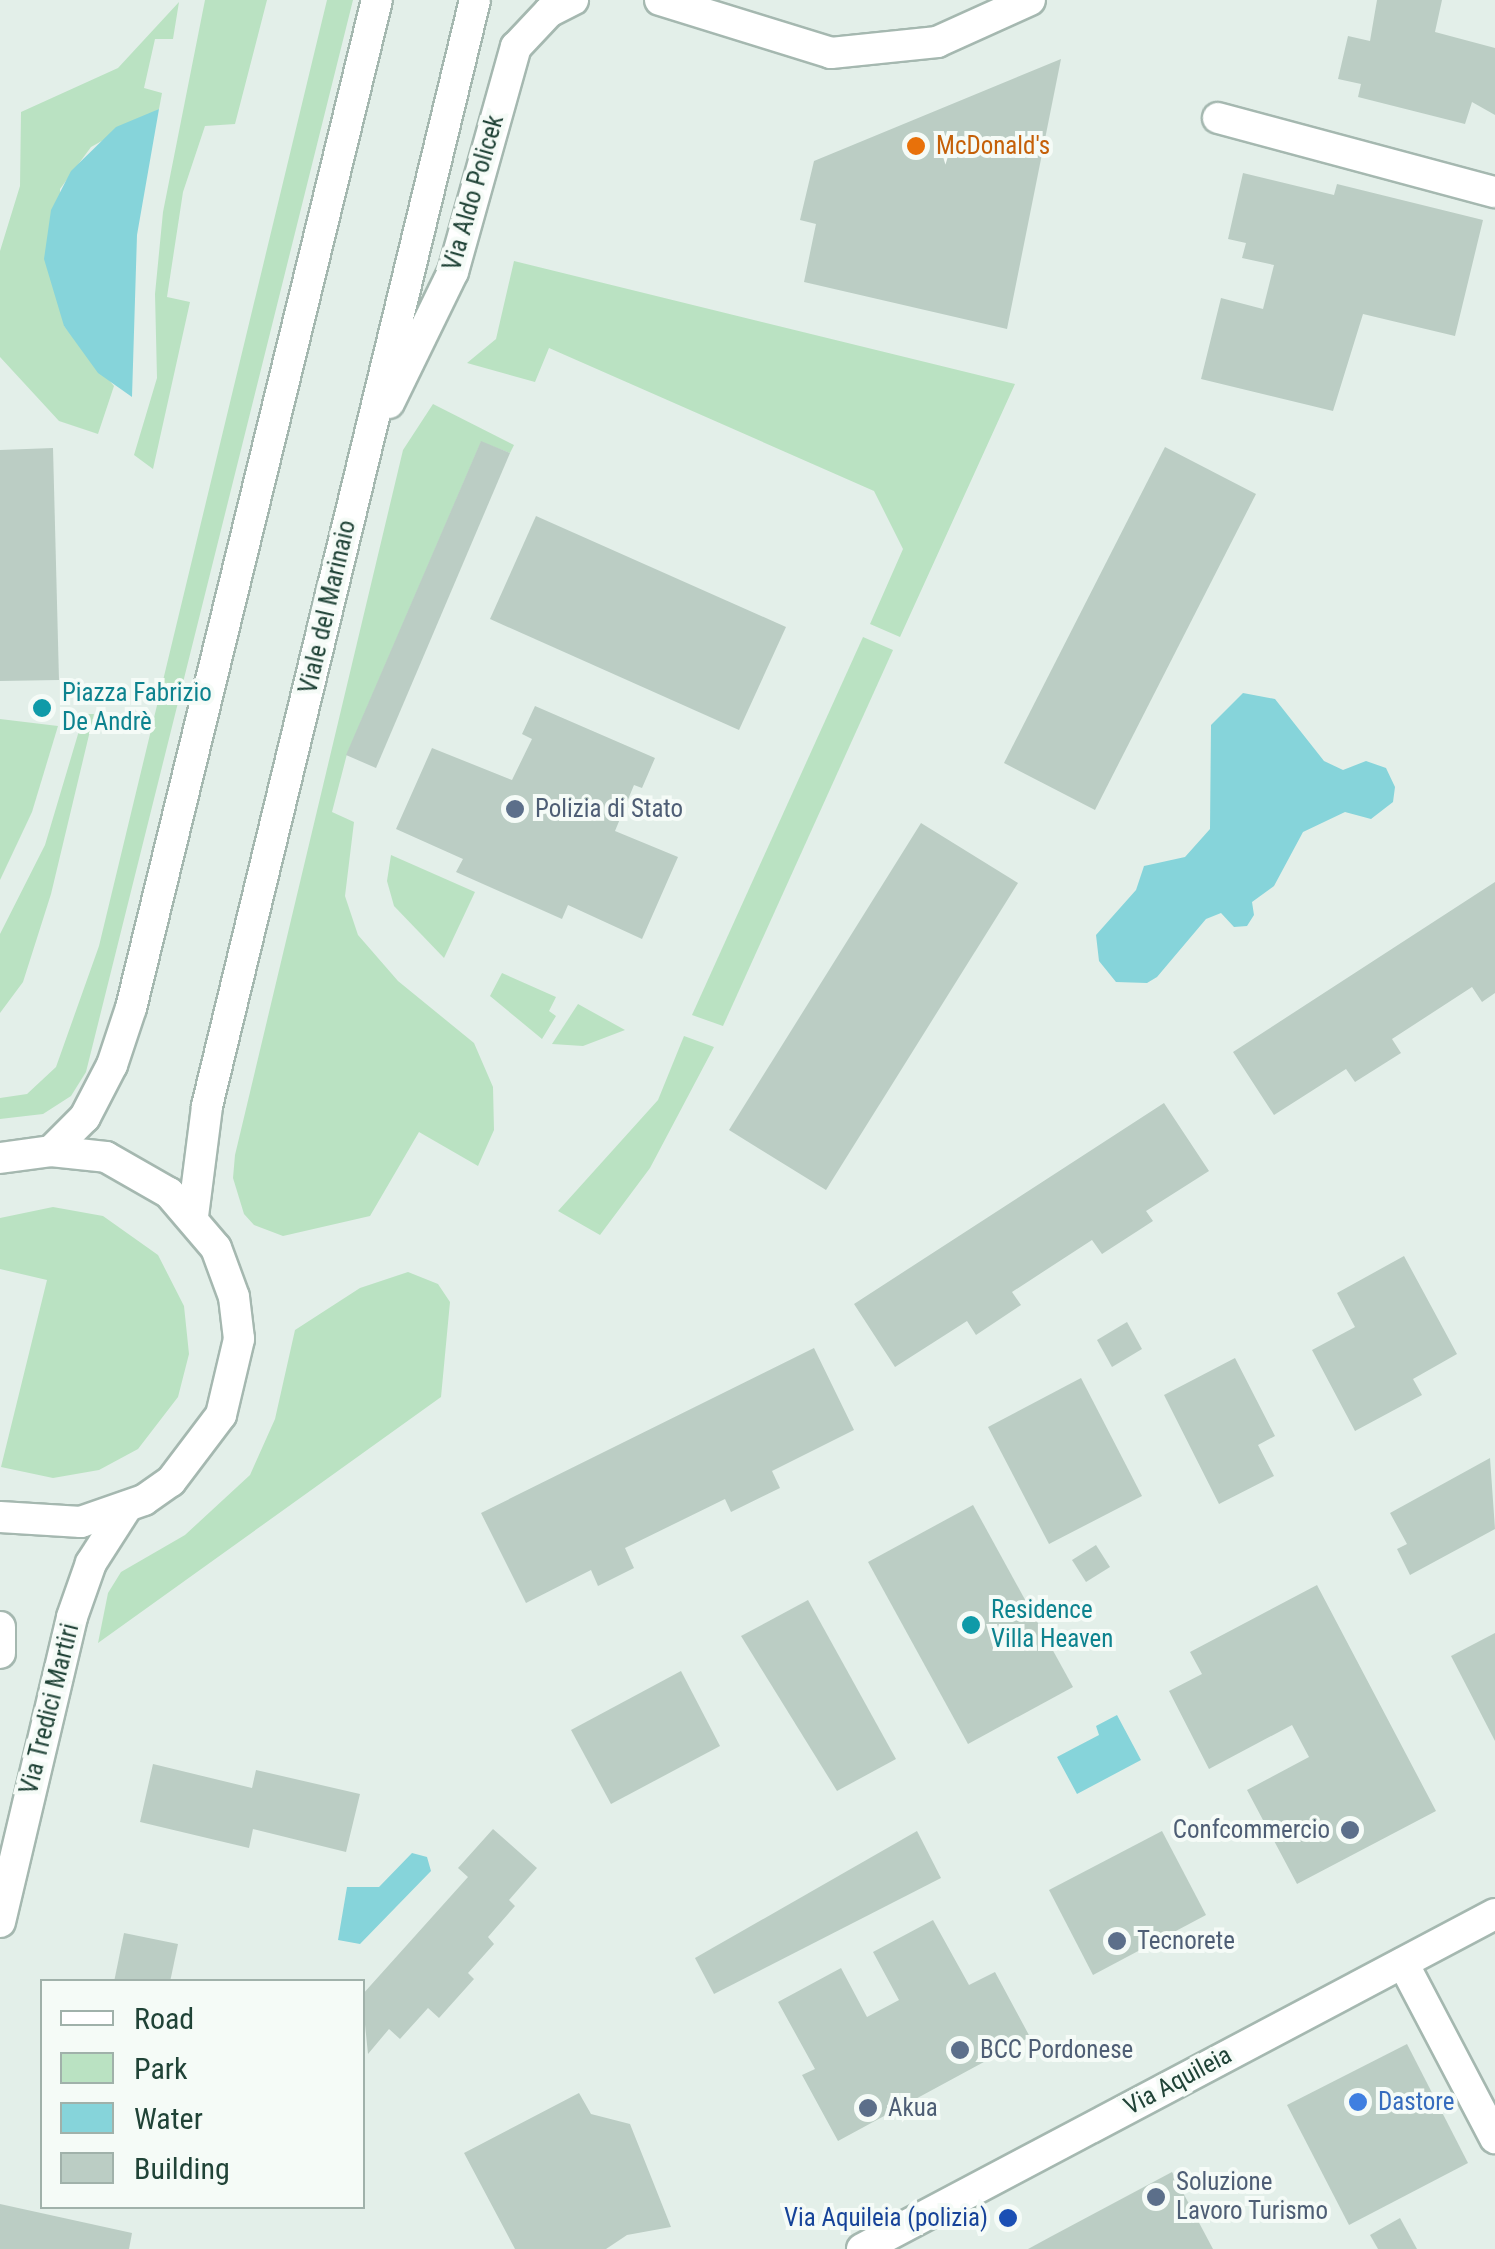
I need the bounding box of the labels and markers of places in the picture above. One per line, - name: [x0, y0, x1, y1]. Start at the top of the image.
- place label: McDonald's: [936, 131, 1050, 161]
- marker: McDonald's: [905, 135, 927, 157]
- place label: Piazza Fabrizio De Andrè: [62, 679, 212, 738]
- marker: Piazza Fabrizio De Andrè: [31, 697, 53, 719]
- place label: Polizia di Stato: [535, 794, 683, 824]
- marker: Polizia di Stato: [504, 798, 526, 820]
- place label: Residence Villa Heaven: [991, 1596, 1113, 1655]
- marker: Residence Villa Heaven: [960, 1614, 982, 1636]
- place label: Confcommercio: [1173, 1815, 1330, 1845]
- marker: Confcommercio: [1339, 1819, 1361, 1841]
- place label: Tecnorete: [1137, 1926, 1235, 1956]
- marker: Tecnorete: [1106, 1930, 1128, 1952]
- place label: BCC Pordonese: [980, 2035, 1133, 2065]
- marker: BCC Pordonese: [949, 2039, 971, 2061]
- place label: Dastore: [1378, 2087, 1454, 2117]
- marker: Dastore: [1347, 2091, 1369, 2113]
- place label: Akua: [888, 2093, 938, 2123]
- marker: Akua: [857, 2097, 879, 2119]
- place label: Soluzione Lavoro Turismo: [1176, 2168, 1328, 2227]
- marker: Soluzione Lavoro Turismo: [1145, 2186, 1167, 2208]
- place label: Via Aquileia (polizia): [784, 2203, 988, 2233]
- marker: Via Aquileia (polizia): [997, 2207, 1019, 2229]

